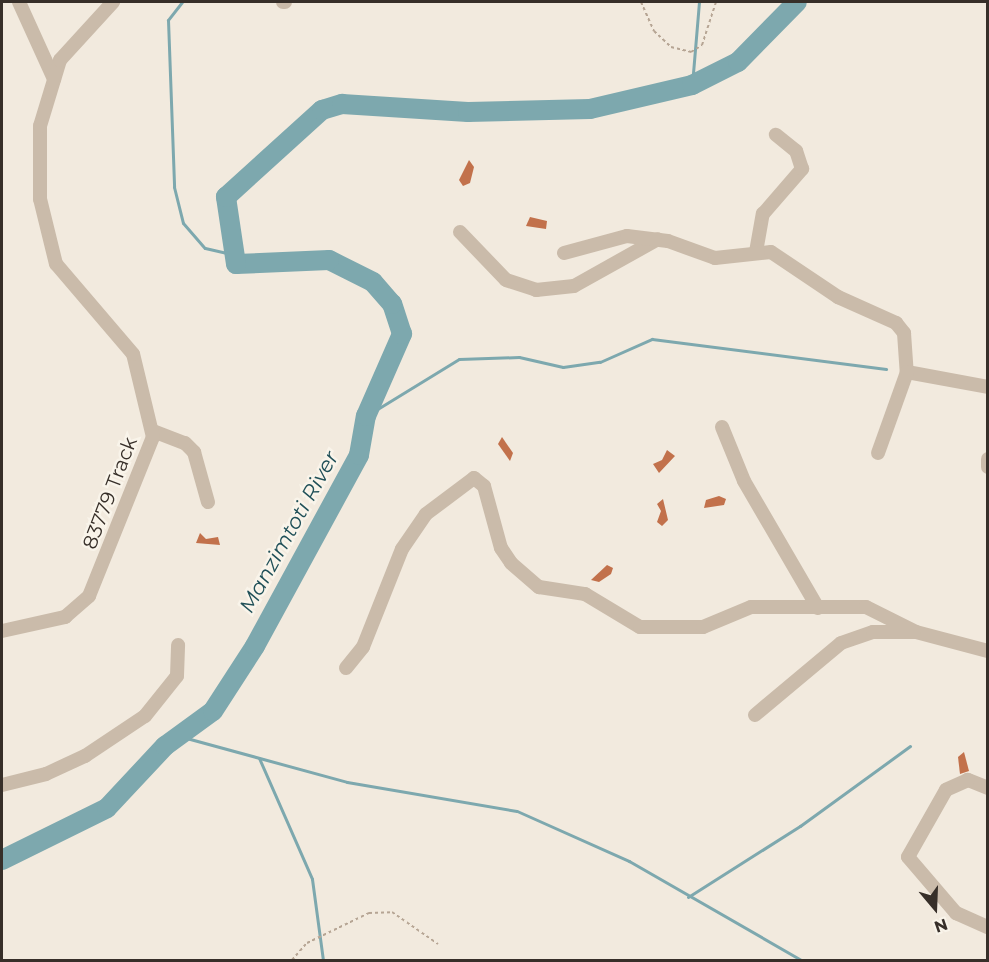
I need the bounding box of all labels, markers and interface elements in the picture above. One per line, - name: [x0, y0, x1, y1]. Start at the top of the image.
- street label: 83779 Track: [78, 434, 142, 552]
- water label: Manzimtoti River: [234, 447, 344, 617]
- north arrow: [905, 878, 965, 938]
- text: N: [932, 914, 950, 937]

